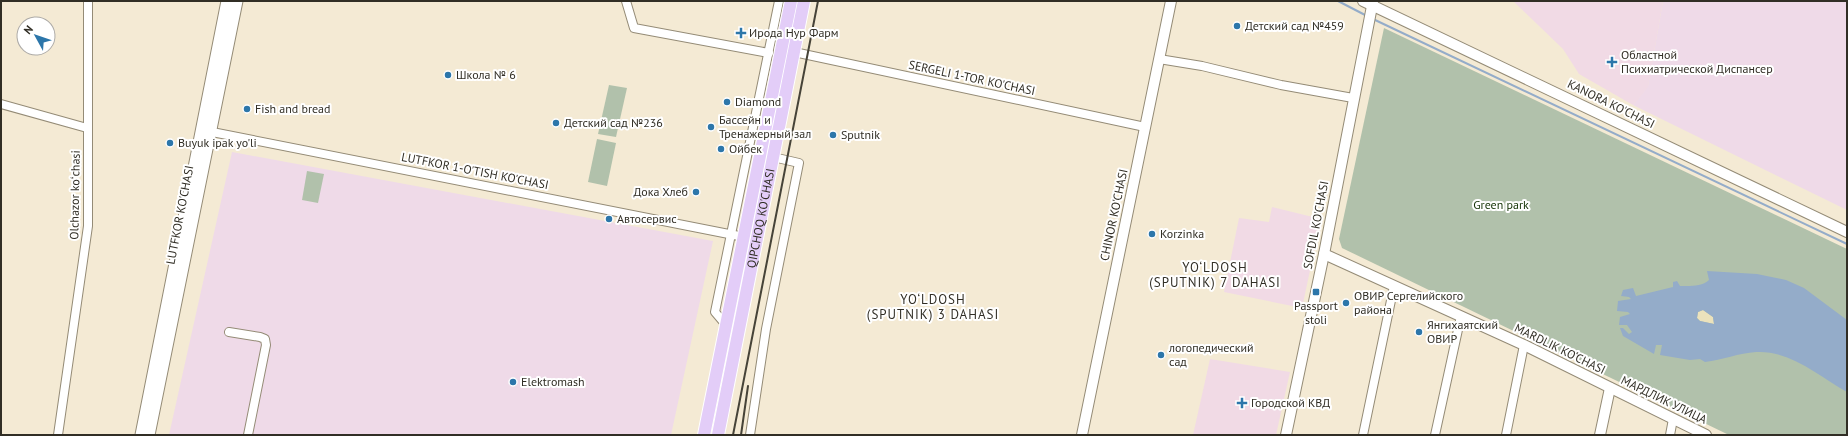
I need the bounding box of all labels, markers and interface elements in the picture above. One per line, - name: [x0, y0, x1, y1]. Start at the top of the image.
- north arrow: [16, 16, 56, 56]
- place label: Детский сад №459: [1245, 18, 1344, 33]
- marker: Детский сад №459: [1232, 21, 1242, 31]
- text: N: [21, 22, 36, 37]
- place label: Ирода Нур Фарм: [749, 25, 839, 40]
- marker: Ирода Нур Фарм: [736, 28, 746, 38]
- place label: Областной Психиатрической Диспансер: [1621, 47, 1773, 76]
- marker: Областной Психиатрической Диспансер: [1606, 56, 1618, 68]
- street label: SERGELI 1-TOR KO'CHASI: [907, 57, 1037, 98]
- place label: Школа № 6: [456, 67, 516, 82]
- marker: Школа № 6: [443, 70, 453, 80]
- street label: KANORA KO'CHASI: [1565, 76, 1657, 131]
- place label: Diamond: [735, 94, 781, 109]
- marker: Diamond: [722, 97, 732, 107]
- place label: Fish and bread: [255, 101, 330, 116]
- marker: Fish and bread: [242, 104, 252, 114]
- place label: Бассейн и Тренажерный зал: [719, 112, 811, 141]
- place label: Детский сад №236: [564, 115, 663, 130]
- marker: Детский сад №236: [551, 118, 561, 128]
- marker: Бассейн и Тренажерный зал: [706, 122, 716, 132]
- place label: Sputnik: [841, 127, 880, 142]
- marker: Sputnik: [828, 130, 838, 140]
- place label: Buyuk ipak yo'li: [178, 135, 257, 150]
- marker: Buyuk ipak yo'li: [165, 138, 175, 148]
- place label: Ойбек: [729, 141, 762, 156]
- marker: Ойбек: [716, 144, 726, 154]
- street label: LUTFKOR 1-O'TISH KO'CHASI: [400, 149, 550, 192]
- street label: Olchazor koʻchasi: [66, 150, 83, 240]
- street label: LUTFKOR KO'CHASI: [163, 164, 196, 266]
- street label: QIPCHOQ KO'CHASI: [743, 167, 778, 269]
- street label: CHINOR KO'CHASI: [1096, 168, 1131, 262]
- street label: SOFDIL KO'CHASI: [1300, 180, 1331, 270]
- place label: Дока Хлеб: [634, 184, 688, 199]
- marker: Дока Хлеб: [691, 187, 701, 197]
- park label: Green park: [1473, 197, 1529, 212]
- place label: Автосервис: [617, 211, 677, 226]
- marker: Автосервис: [604, 214, 614, 224]
- place label: Korzinka: [1160, 226, 1204, 241]
- marker: Korzinka: [1147, 229, 1157, 239]
- district label: YO‘LDOSH (SPUTNIK) 7 DAHASI: [1149, 259, 1281, 291]
- marker: Passport stoli: [1311, 287, 1321, 297]
- place label: ОВИР Сергелийского района: [1354, 288, 1463, 317]
- district label: YO‘LDOSH (SPUTNIK) 3 DAHASI: [867, 291, 999, 323]
- place label: Passport stoli: [1294, 298, 1338, 327]
- marker: ОВИР Сергелийского района: [1341, 298, 1351, 308]
- place label: Янгихаятский ОВИР: [1427, 317, 1498, 346]
- street label: MARDLIK KO‘CHASI: [1512, 320, 1608, 377]
- marker: Янгихаятский ОВИР: [1414, 327, 1424, 337]
- place label: логопедический сад: [1168, 340, 1254, 369]
- marker: логопедический сад: [1156, 350, 1166, 360]
- street label: МАРДЛИК УЛИЦА: [1619, 372, 1710, 427]
- place label: Elektromash: [521, 374, 585, 389]
- marker: Elektromash: [508, 377, 518, 387]
- place label: Городской КВД: [1251, 395, 1330, 410]
- marker: Городской КВД: [1236, 397, 1248, 409]

